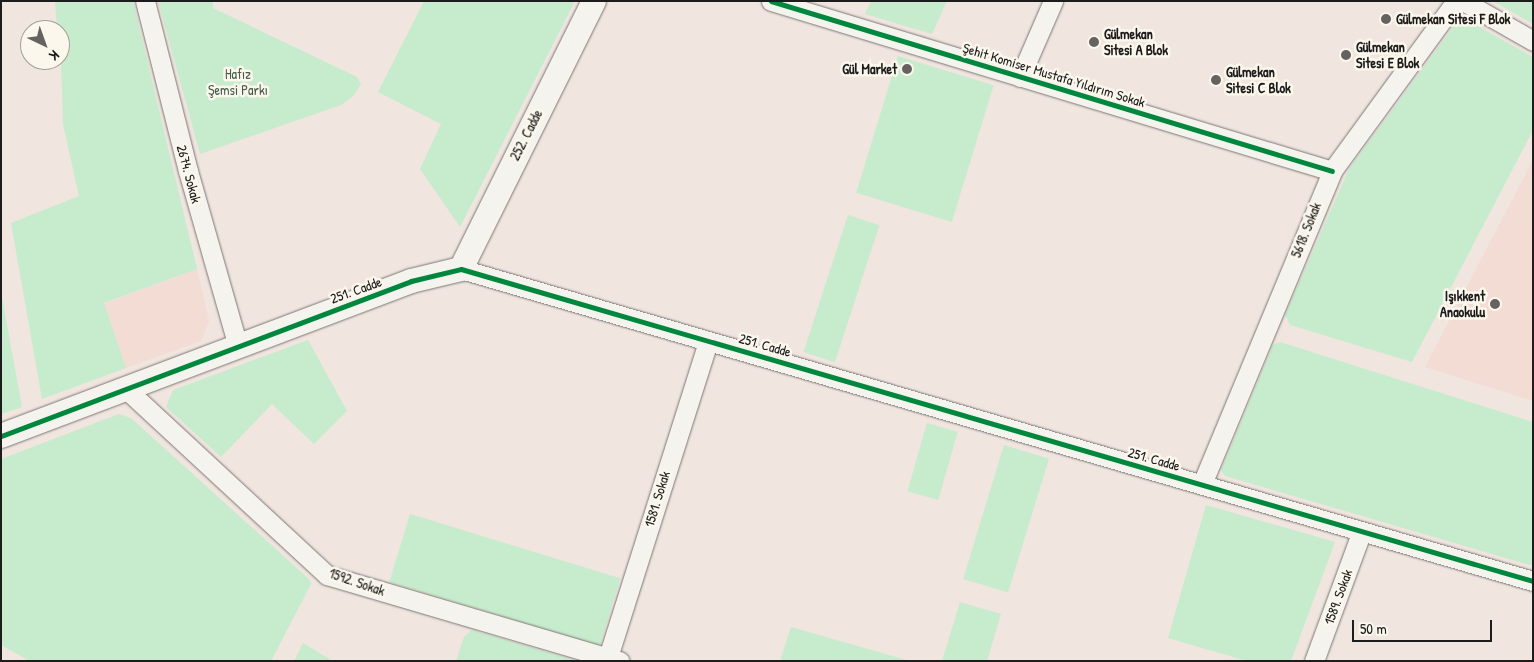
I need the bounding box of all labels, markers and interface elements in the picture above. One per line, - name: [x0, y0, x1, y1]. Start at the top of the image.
- place label: Gülmekan Sitesi F Blok: [1396, 11, 1510, 27]
- marker: Gülmekan Sitesi F Blok: [1380, 13, 1392, 25]
- north arrow: [20, 20, 70, 70]
- place label: Gülmekan Sitesi A Blok: [1104, 26, 1168, 58]
- marker: Gülmekan Sitesi A Blok: [1088, 36, 1100, 48]
- street label: Şehit Komiser Mustafa Yıldırım Sokak: [961, 39, 1147, 111]
- place label: Gülmekan Sitesi E Blok: [1356, 39, 1419, 72]
- text: K: [46, 46, 64, 65]
- marker: Gülmekan Sitesi E Blok: [1340, 49, 1352, 61]
- place label: Gül Market: [842, 61, 897, 77]
- marker: Gül Market: [901, 63, 913, 75]
- place label: Gülmekan Sitesi C Blok: [1226, 64, 1291, 96]
- park label: Hafız Şemsi Parkı: [208, 66, 268, 98]
- marker: Gülmekan Sitesi C Blok: [1210, 74, 1222, 86]
- street label: 252. Cadde: [506, 107, 546, 163]
- street label: 2674. Sokak: [173, 143, 205, 205]
- street label: 5618. Sokak: [1287, 200, 1325, 260]
- street label: 251. Cadde: [328, 273, 384, 307]
- place label: Işıkkent Anaokulu: [1440, 288, 1485, 321]
- marker: Işıkkent Anaokulu: [1489, 298, 1501, 310]
- street label: 251. Cadde: [737, 330, 793, 360]
- street label: 251. Cadde: [1126, 444, 1182, 474]
- street label: 1581. Sokak: [641, 469, 673, 529]
- street label: 1592. Sokak: [327, 565, 387, 599]
- street label: 1589. Sokak: [1320, 567, 1356, 627]
- scale bar: [1354, 610, 1494, 642]
- text: 50 m: [1360, 618, 1387, 639]

